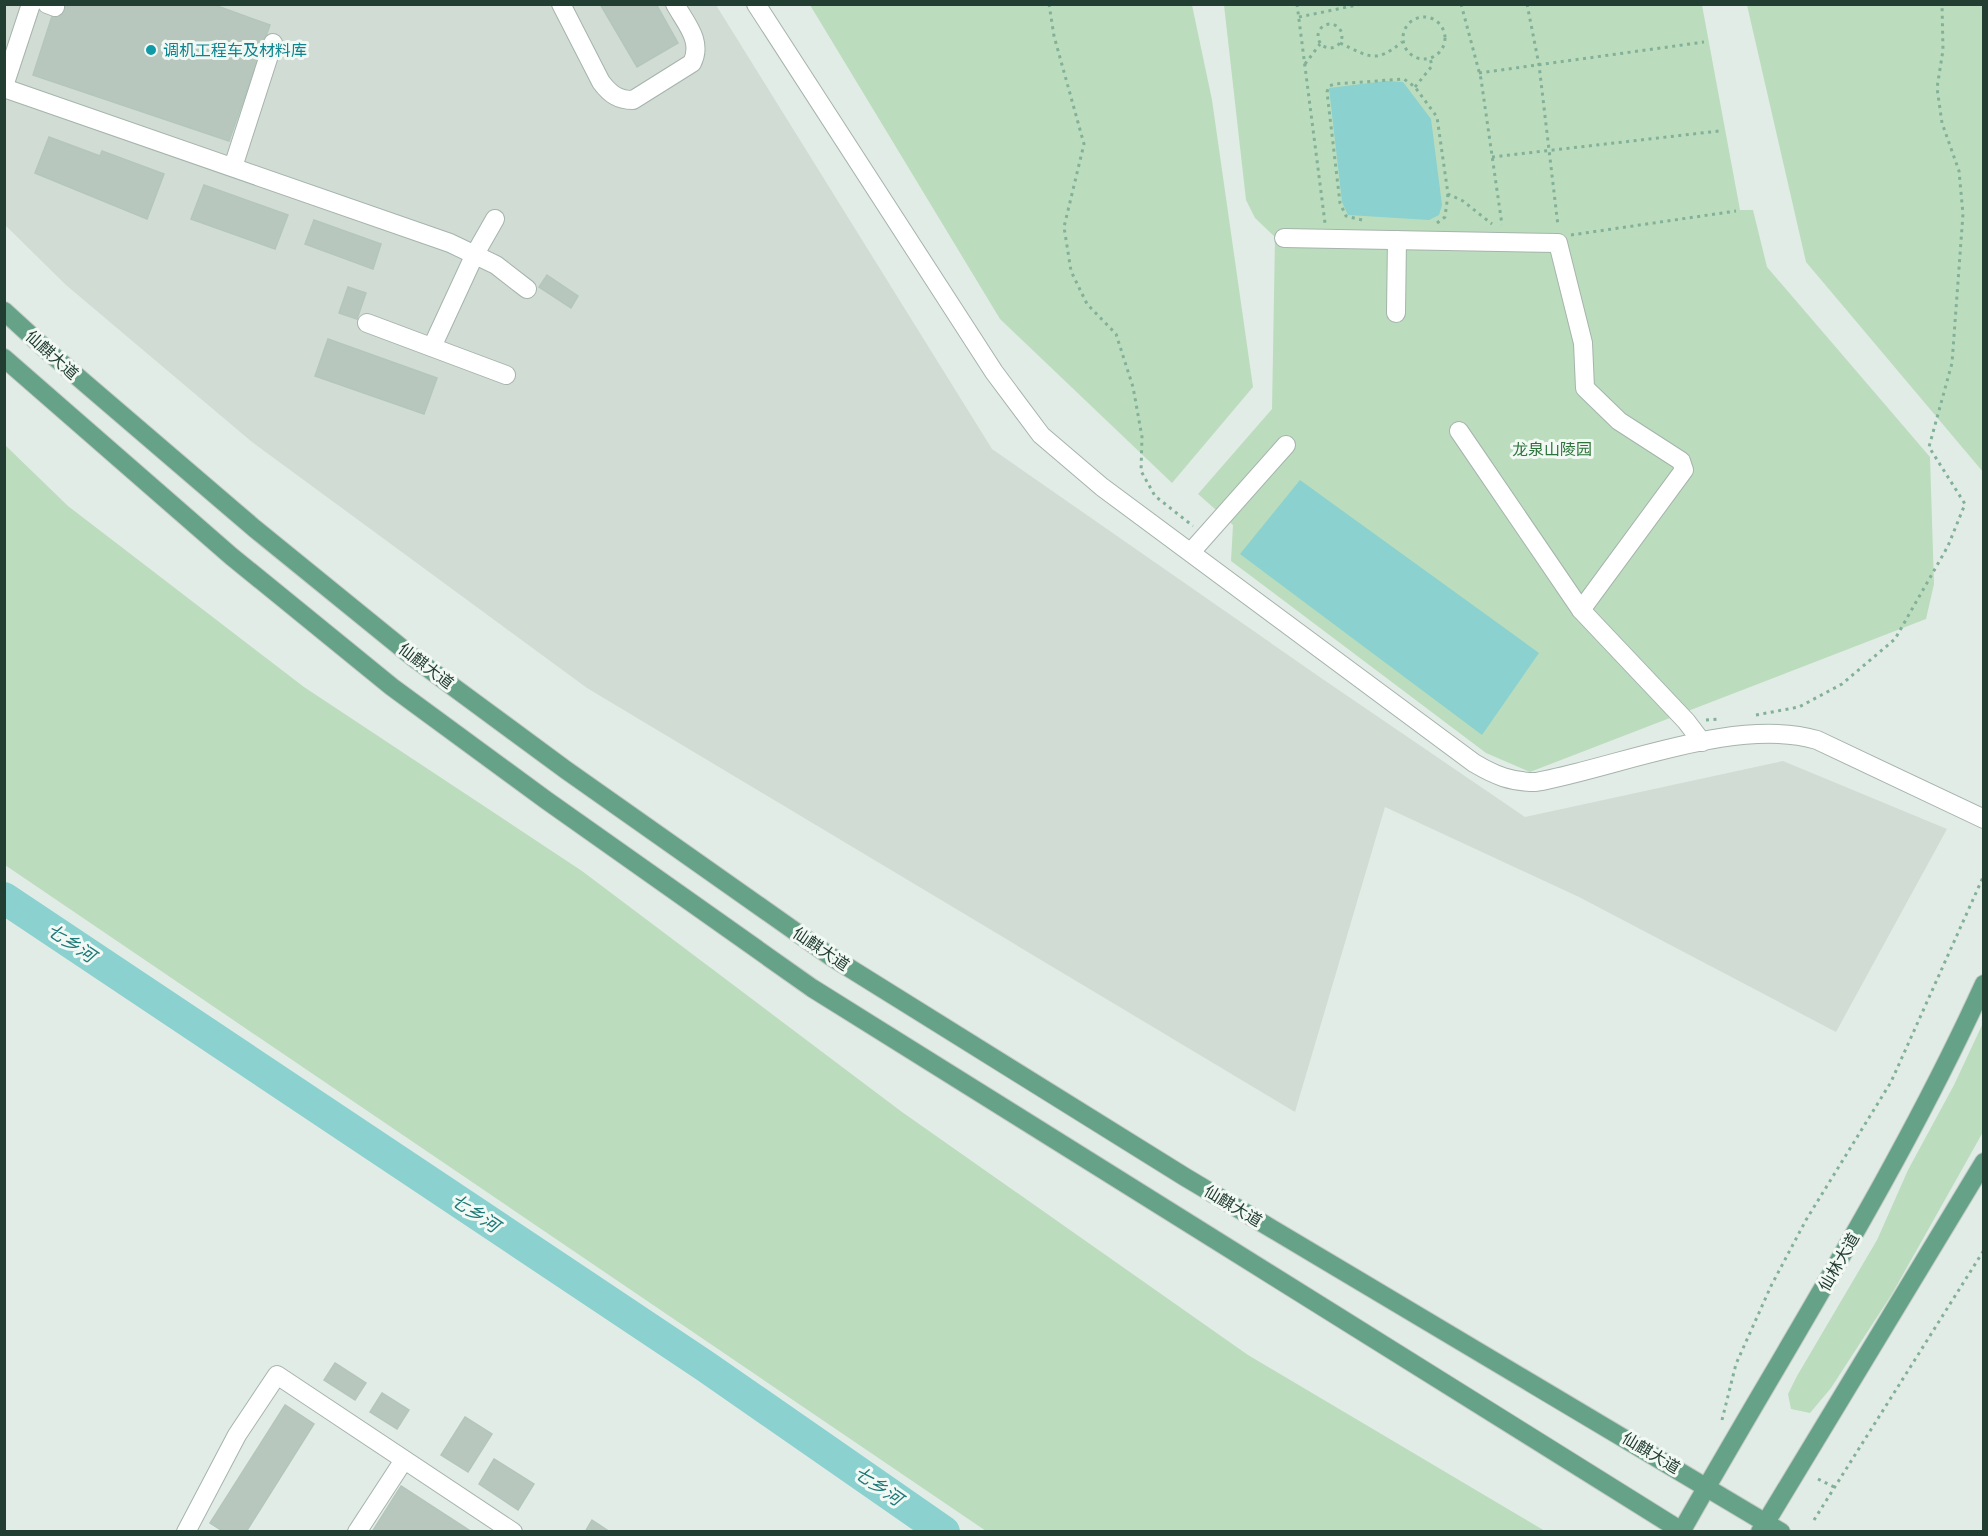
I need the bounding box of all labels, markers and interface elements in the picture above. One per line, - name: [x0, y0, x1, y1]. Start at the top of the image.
- place label: 调机工程车及材料库: [163, 40, 307, 61]
- marker: 调机工程车及材料库: [144, 43, 158, 57]
- street label: 仙麒大道: [21, 326, 83, 384]
- park label: 龙泉山陵园: [1512, 439, 1592, 460]
- street label: 仙麒大道: [394, 638, 458, 694]
- water label: 七乡河: [42, 918, 103, 970]
- street label: 仙麒大道: [789, 922, 853, 976]
- street label: 仙麒大道: [1200, 1181, 1266, 1231]
- water label: 七乡河: [446, 1188, 507, 1240]
- street label: 仙林大道: [1814, 1229, 1864, 1295]
- street label: 仙麒大道: [1618, 1428, 1684, 1478]
- water label: 七乡河: [849, 1461, 909, 1513]

